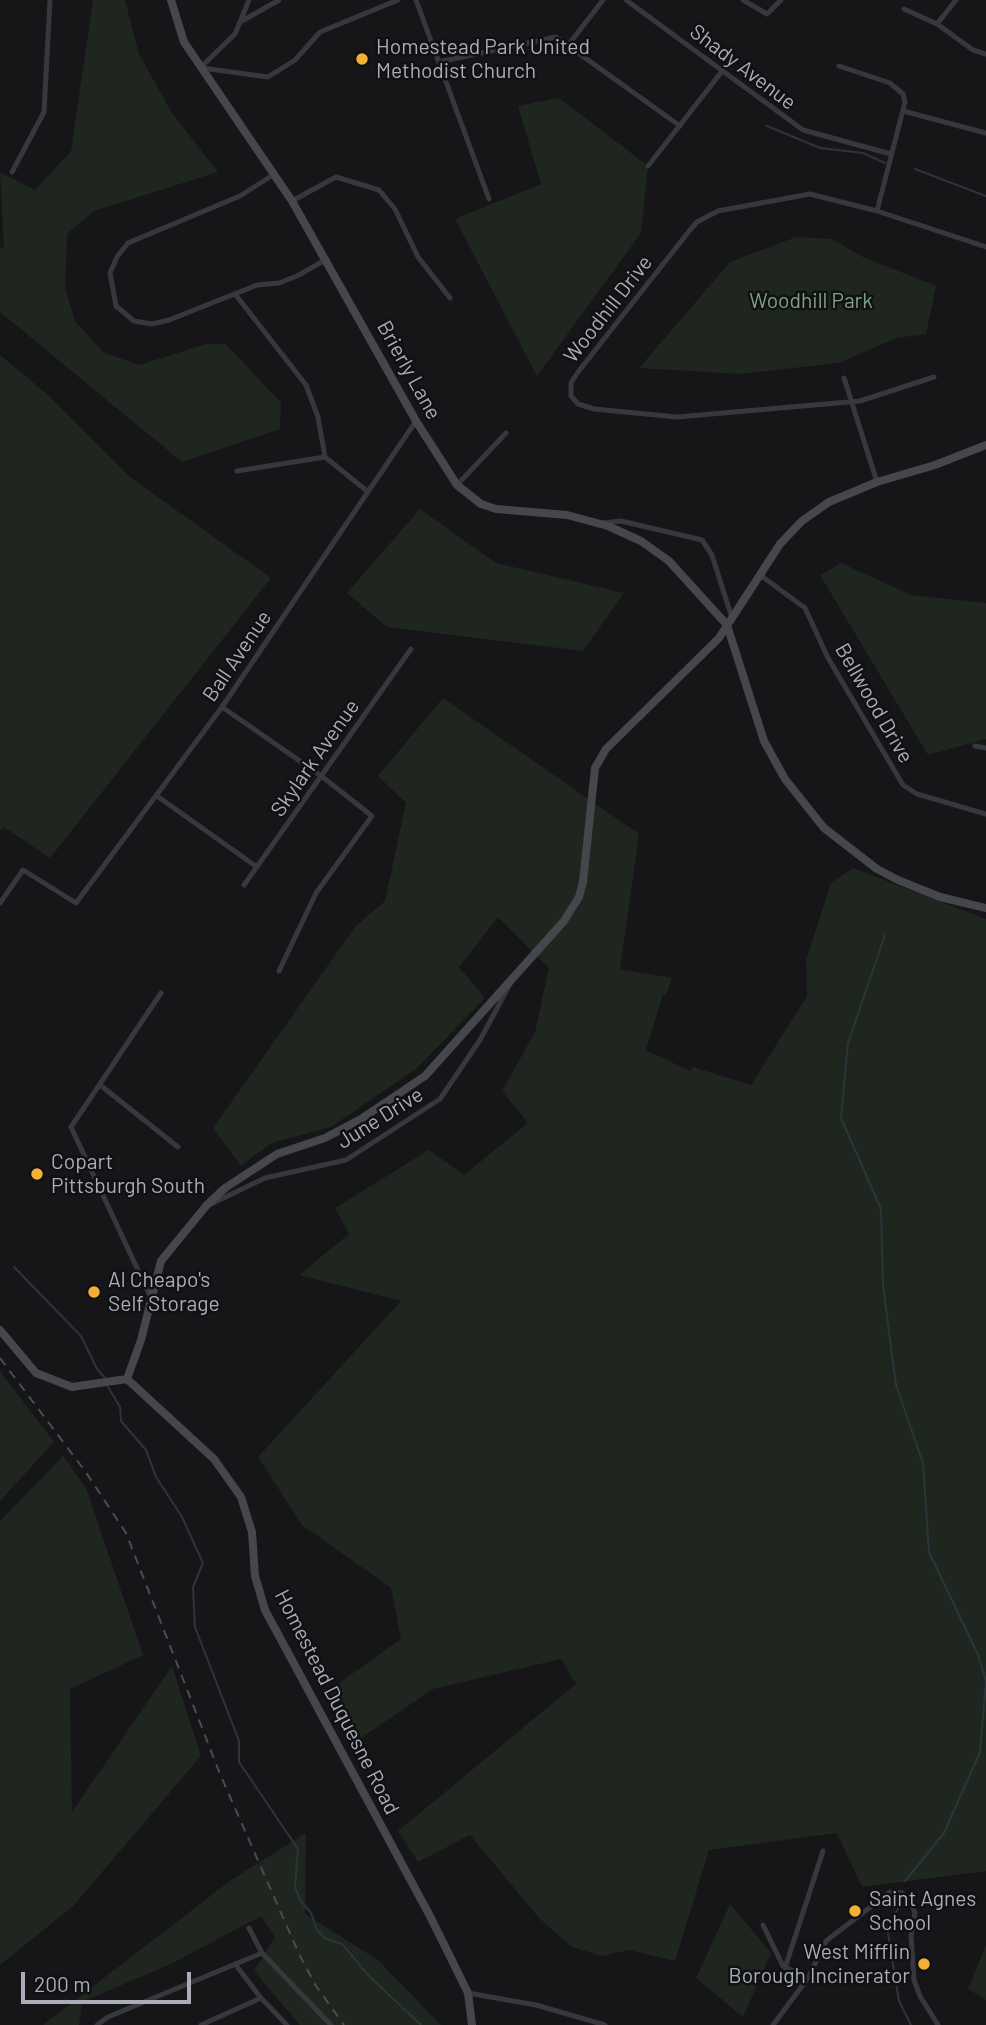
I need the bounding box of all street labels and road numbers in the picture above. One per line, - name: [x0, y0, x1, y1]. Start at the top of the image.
- street label: Shady Avenue: [685, 19, 801, 115]
- street label: Woodhill Drive: [558, 250, 658, 368]
- street label: Brierly Lane: [372, 316, 446, 424]
- street label: Ball Avenue: [197, 606, 277, 706]
- street label: Bellwood Drive: [830, 639, 918, 767]
- street label: Skylark Avenue: [265, 695, 365, 821]
- street label: June Drive: [332, 1082, 428, 1154]
- street label: Homestead Duquesne Road: [269, 1585, 405, 1819]

